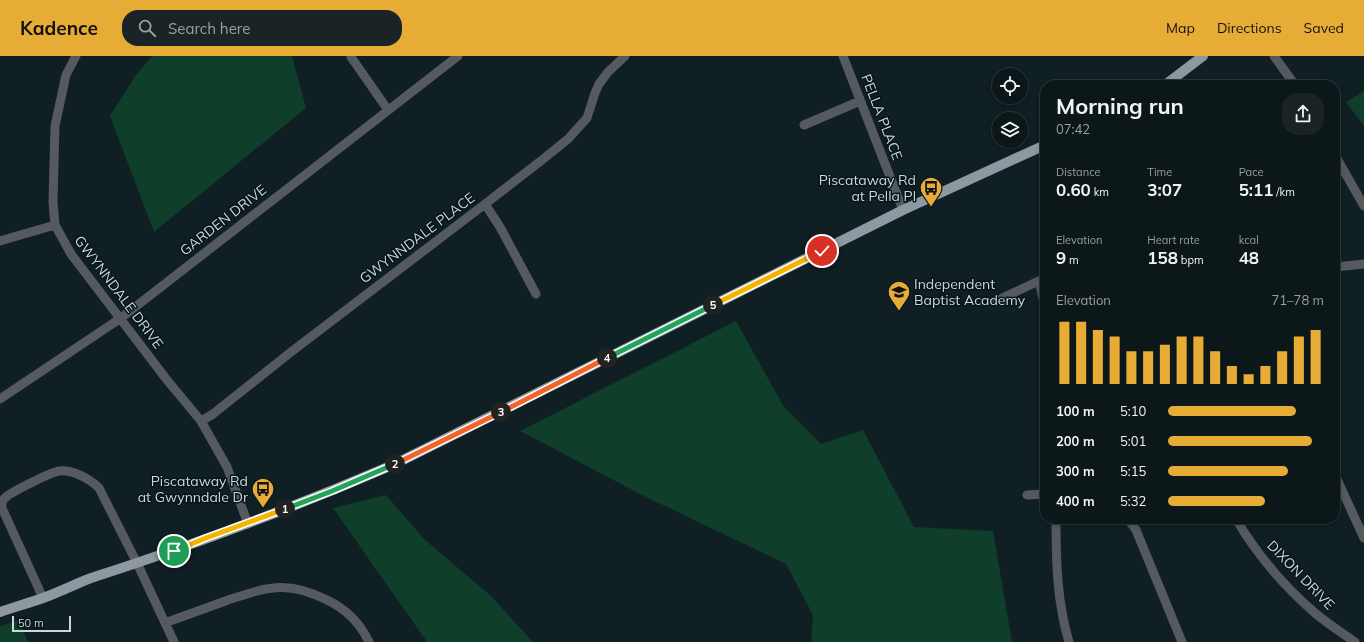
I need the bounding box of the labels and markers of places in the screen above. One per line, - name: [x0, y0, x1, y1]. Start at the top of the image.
- place label: Piscataway Rd at Pella Pl: [819, 171, 916, 205]
- bus stop icon: Piscataway Rd at Pella Pl: [918, 175, 944, 208]
- pin: [805, 234, 839, 268]
- place label: Independent Baptist Academy: [914, 275, 1026, 309]
- school or university icon: Independent Baptist Academy: [886, 279, 912, 312]
- pin: 5: [703, 295, 723, 315]
- pin: 4: [597, 348, 617, 368]
- pin: 3: [491, 402, 511, 422]
- pin: 2: [385, 454, 405, 474]
- place label: Piscataway Rd at Gwynndale Dr: [138, 472, 249, 506]
- bus stop icon: Piscataway Rd at Gwynndale Dr: [250, 476, 276, 509]
- pin: 1: [275, 499, 295, 519]
- pin: [157, 534, 191, 568]

